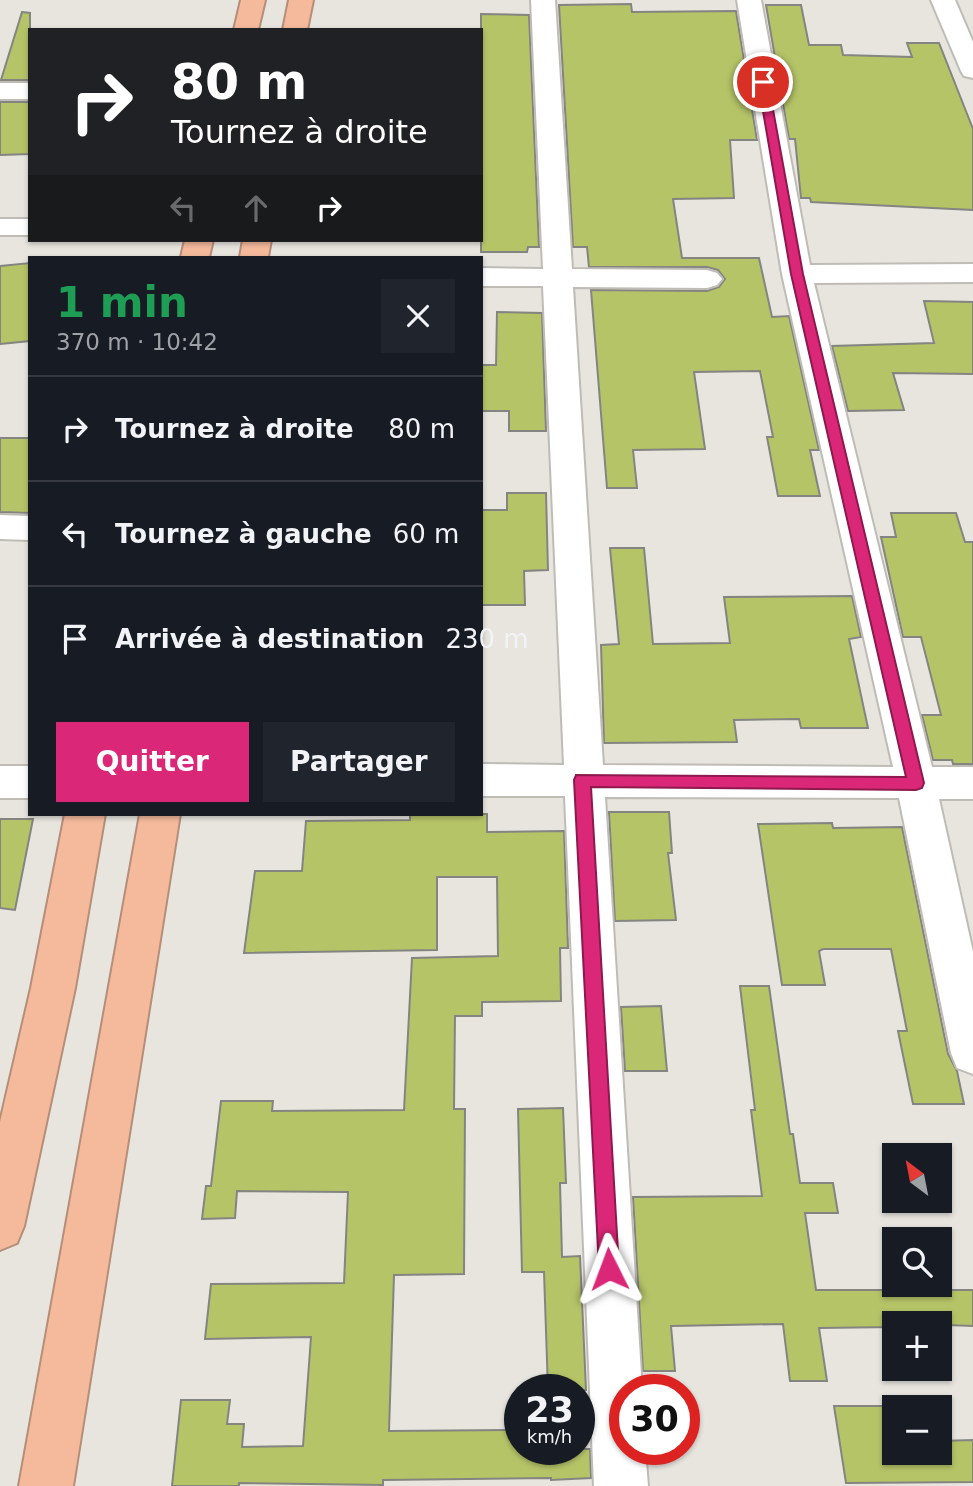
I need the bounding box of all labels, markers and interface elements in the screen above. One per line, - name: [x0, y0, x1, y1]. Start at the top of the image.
- pin: [733, 52, 793, 112]
- text: 80 m: [171, 54, 307, 111]
- icon: right: [56, 56, 147, 147]
- icon: arrive: [744, 63, 782, 101]
- text: Tournez à droite: [171, 113, 428, 151]
- icon: left: [164, 189, 202, 227]
- icon: ahead: [237, 189, 275, 227]
- icon: right: [310, 189, 348, 227]
- text: 1 min: [56, 278, 188, 327]
- button: close: [381, 279, 455, 353]
- text: 370 m · 10:42: [56, 329, 218, 355]
- icon: right: [56, 410, 94, 448]
- text: Tournez à droite: [115, 414, 354, 444]
- text: 80 m: [388, 414, 455, 444]
- icon: left: [56, 515, 94, 553]
- text: Tournez à gauche: [115, 519, 372, 549]
- text: 60 m: [393, 519, 459, 549]
- icon: arrive: [56, 620, 94, 658]
- text: Arrivée à destination: [115, 624, 424, 654]
- text: 230 m: [445, 624, 529, 654]
- button: Quitter: [56, 722, 249, 802]
- button: Partager: [263, 722, 455, 802]
- north arrow: [882, 1143, 952, 1213]
- map controls: [882, 1143, 952, 1465]
- button: search: [882, 1227, 952, 1297]
- position arrow: [572, 1232, 646, 1306]
- button: +: [882, 1311, 952, 1381]
- speed limit sign: 30: [609, 1374, 700, 1465]
- text: 23: [525, 1390, 574, 1430]
- button: −: [882, 1395, 952, 1465]
- text: km/h: [527, 1426, 572, 1447]

